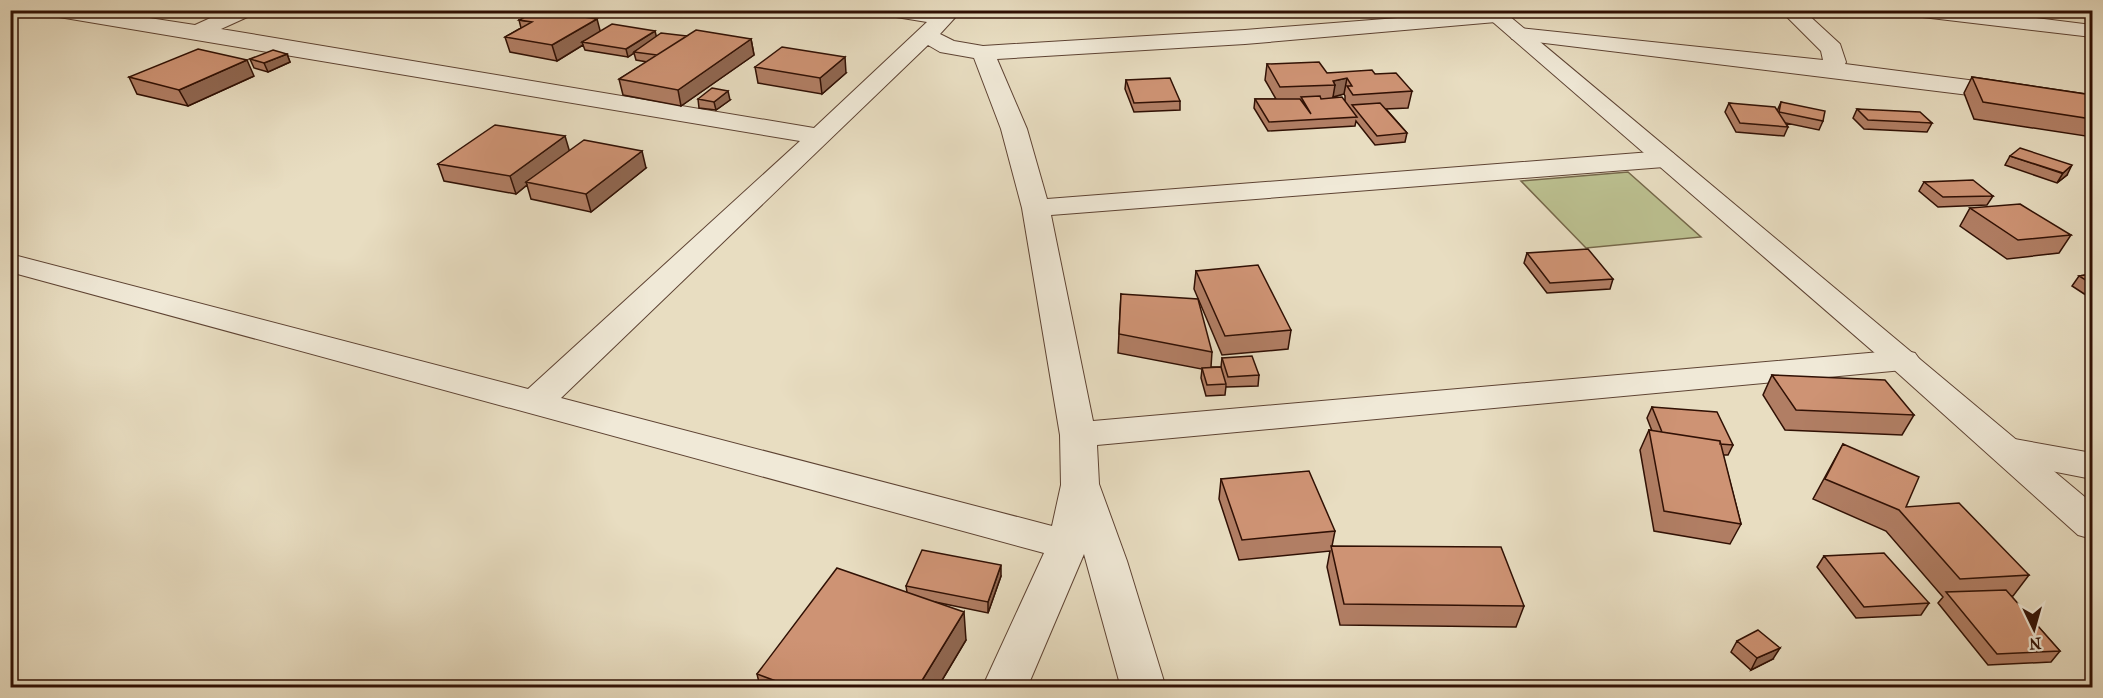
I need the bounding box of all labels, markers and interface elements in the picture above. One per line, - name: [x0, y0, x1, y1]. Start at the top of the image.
- north arrow: [2004, 599, 2064, 659]
- text: N: [2028, 633, 2042, 654]

